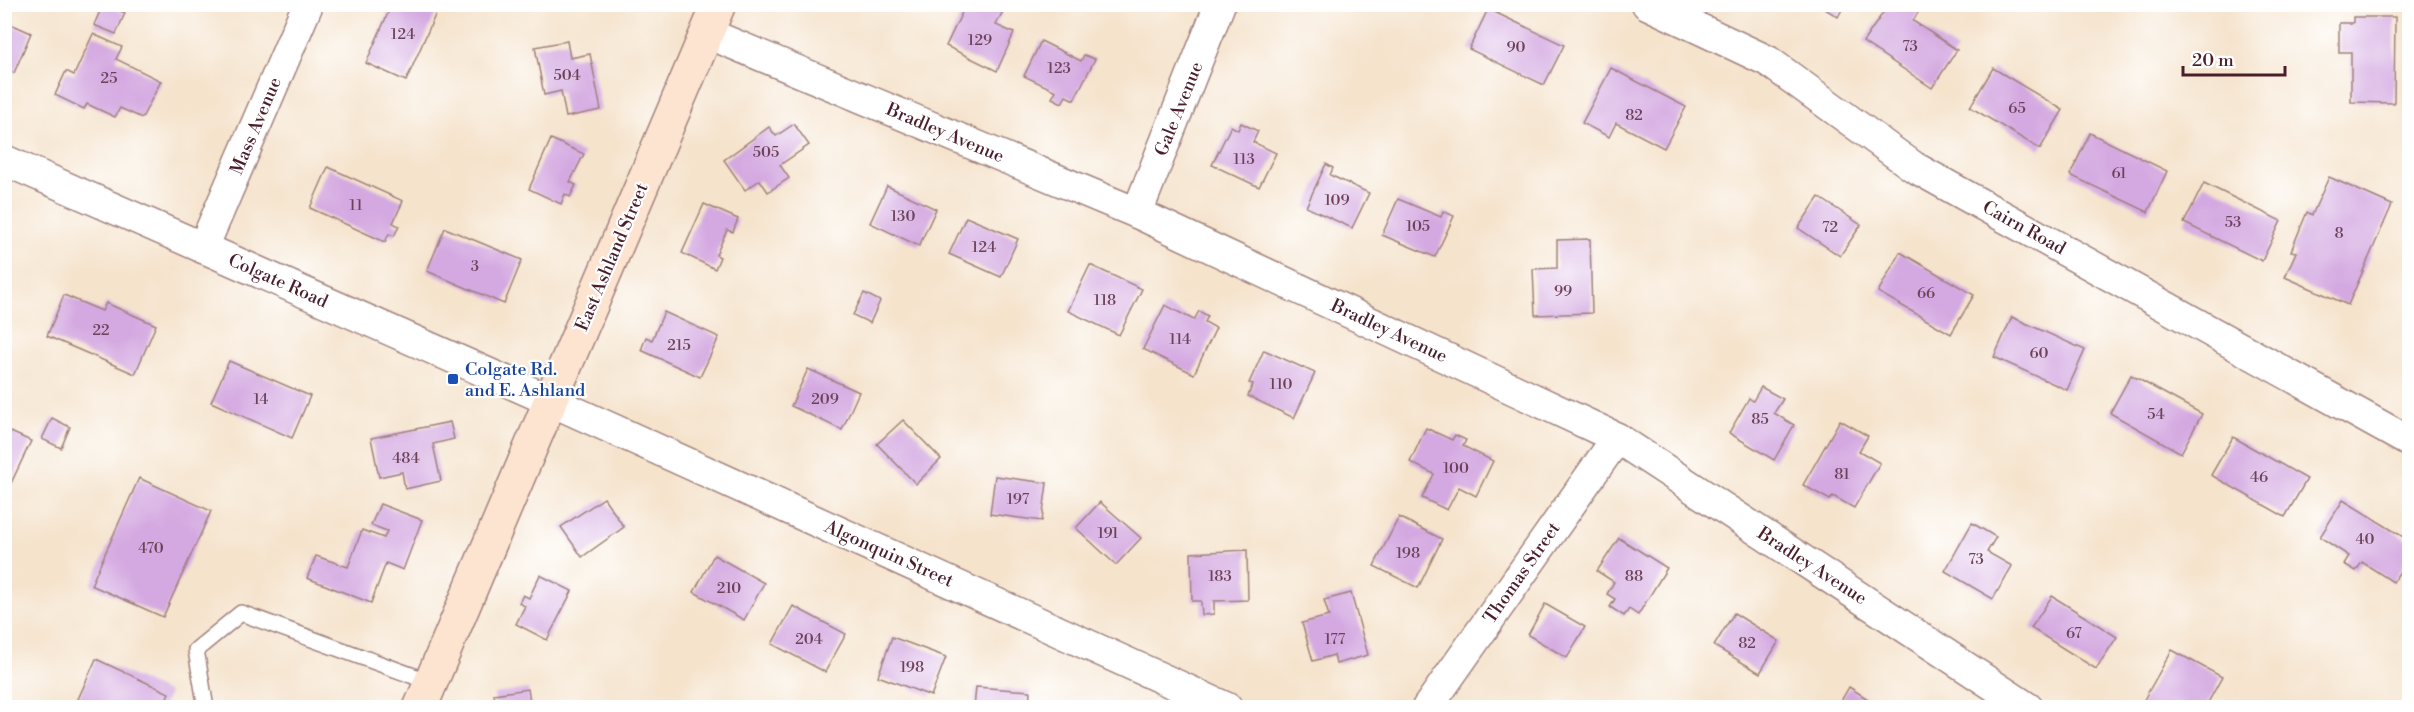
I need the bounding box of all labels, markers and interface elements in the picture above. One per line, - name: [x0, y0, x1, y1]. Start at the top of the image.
- house number: 124: [391, 25, 415, 44]
- house number: 129: [968, 31, 992, 50]
- house number: 73: [1902, 37, 1918, 56]
- house number: 90: [1506, 38, 1526, 57]
- scale bar: [2183, 39, 2285, 77]
- text: 20 m: [2192, 49, 2234, 72]
- street label: Gale Avenue: [1150, 58, 1208, 160]
- house number: 123: [1047, 59, 1071, 78]
- house number: 504: [553, 66, 581, 85]
- house number: 25: [101, 69, 117, 88]
- street label: Mass Avenue: [225, 74, 287, 178]
- street label: Bradley Avenue: [882, 97, 1007, 168]
- house number: 65: [2008, 99, 2026, 118]
- house number: 82: [1625, 106, 1643, 125]
- house number: 505: [753, 143, 779, 162]
- house number: 113: [1233, 150, 1255, 169]
- house number: 61: [2111, 164, 2127, 183]
- street label: East Ashland Street: [570, 179, 654, 334]
- house number: 109: [1324, 191, 1350, 210]
- house number: 11: [349, 196, 363, 215]
- street label: Cairn Road: [1978, 196, 2070, 261]
- house number: 130: [891, 207, 915, 226]
- house number: 53: [2225, 213, 2241, 232]
- house number: 105: [1406, 217, 1430, 236]
- house number: 72: [1822, 218, 1838, 237]
- house number: 8: [2334, 224, 2344, 243]
- house number: 124: [972, 238, 996, 257]
- street label: Colgate Road: [224, 249, 332, 314]
- house number: 3: [471, 257, 479, 276]
- house number: 99: [1554, 282, 1572, 301]
- house number: 66: [1917, 284, 1935, 303]
- house number: 118: [1094, 291, 1116, 310]
- street label: Bradley Avenue: [1326, 294, 1451, 368]
- house number: 22: [92, 321, 110, 340]
- house number: 114: [1169, 330, 1191, 349]
- house number: 215: [667, 336, 691, 355]
- house number: 60: [2029, 344, 2049, 363]
- place label: Colgate Rd. and E. Ashland: [465, 358, 586, 402]
- marker: Colgate Rd. and E. Ashland: [446, 372, 460, 386]
- house number: 110: [1270, 375, 1292, 394]
- house number: 14: [254, 390, 268, 409]
- house number: 209: [811, 390, 839, 409]
- house number: 54: [2147, 405, 2165, 424]
- house number: 85: [1751, 410, 1769, 429]
- house number: 484: [392, 449, 420, 468]
- house number: 100: [1443, 459, 1469, 478]
- house number: 81: [1834, 465, 1850, 484]
- house number: 46: [2250, 468, 2268, 487]
- house number: 197: [1007, 490, 1030, 509]
- street label: Algonquin Street: [820, 515, 958, 593]
- street label: Thomas Street: [1479, 517, 1566, 628]
- street label: Bradley Avenue: [1752, 522, 1871, 610]
- house number: 191: [1097, 524, 1119, 543]
- house number: 40: [2356, 530, 2374, 549]
- house number: 470: [138, 539, 164, 558]
- house number: 198: [1396, 544, 1420, 563]
- house number: 73: [1968, 550, 1984, 569]
- house number: 183: [1208, 567, 1232, 586]
- house number: 88: [1625, 567, 1643, 586]
- house number: 210: [717, 579, 741, 598]
- house number: 67: [2066, 624, 2082, 643]
- house number: 204: [795, 630, 823, 649]
- house number: 177: [1325, 630, 1346, 649]
- house number: 82: [1738, 634, 1756, 653]
- house number: 198: [900, 658, 924, 677]

